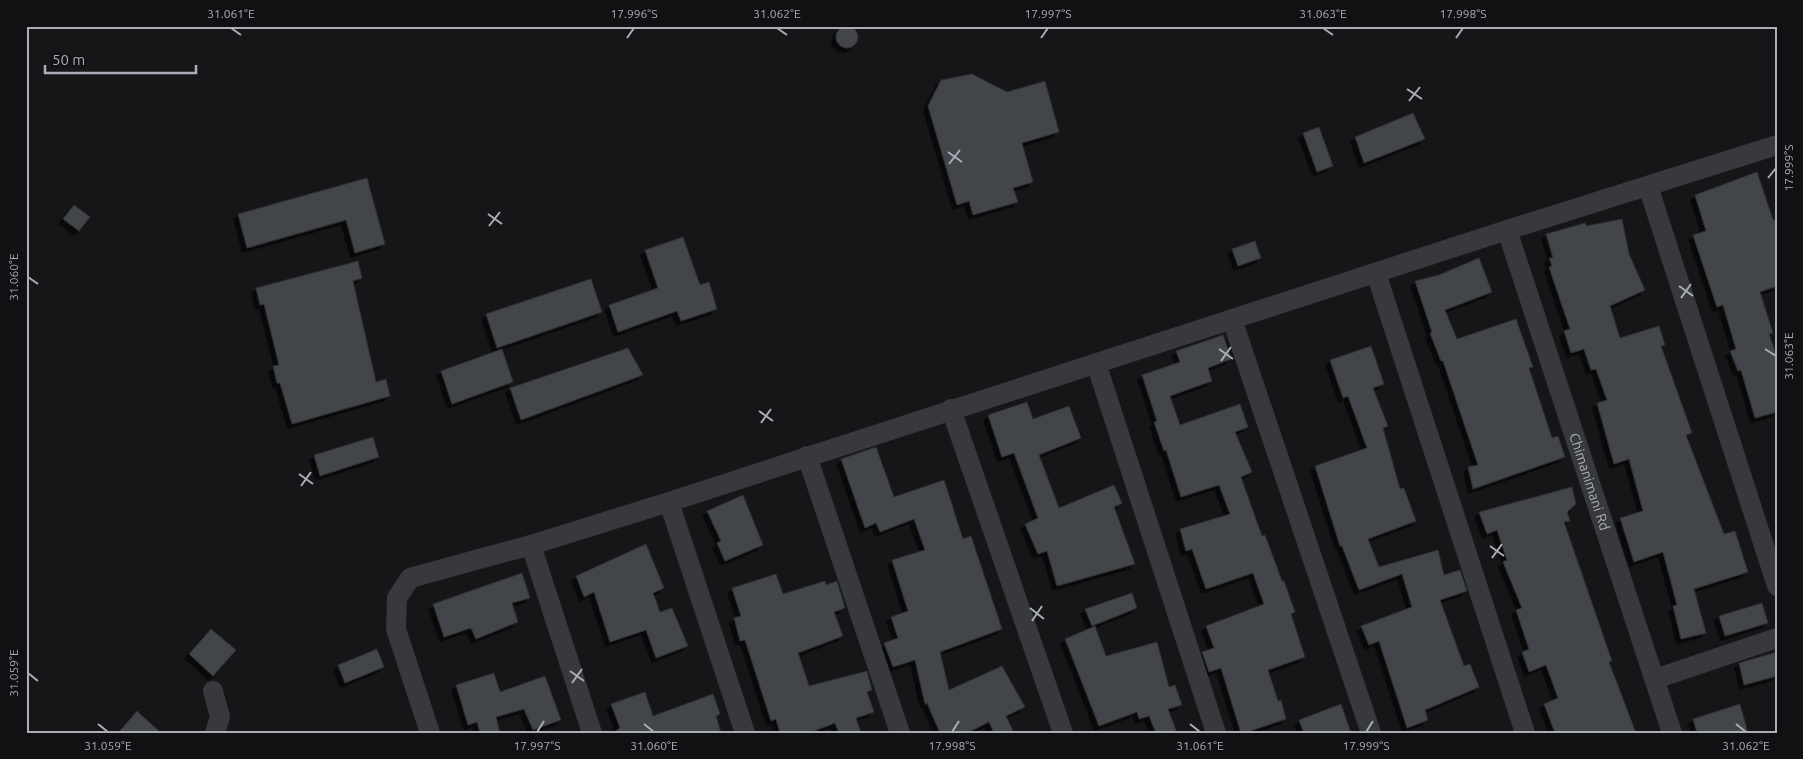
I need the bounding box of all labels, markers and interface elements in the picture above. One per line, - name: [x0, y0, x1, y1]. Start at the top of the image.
- text: 31.061°E: [207, 7, 255, 20]
- text: 17.996°S: [611, 7, 657, 20]
- text: 31.062°E: [753, 7, 801, 20]
- text: 17.997°S: [1025, 7, 1071, 20]
- text: 31.063°E: [1299, 7, 1347, 20]
- text: 17.998°S: [1440, 7, 1486, 20]
- scale bar: [45, 42, 196, 74]
- text: 50 m: [52, 51, 85, 68]
- text: 17.999°S: [1782, 145, 1795, 191]
- text: 31.060°E: [7, 253, 20, 301]
- text: 31.063°E: [1782, 332, 1795, 380]
- street label: Chimanimani Rd: [1566, 431, 1613, 533]
- text: 31.059°E: [7, 649, 20, 697]
- text: 31.059°E: [84, 739, 132, 752]
- text: 17.997°S: [514, 739, 560, 752]
- text: 31.060°E: [630, 739, 678, 752]
- text: 17.998°S: [929, 739, 975, 752]
- text: 31.061°E: [1176, 739, 1224, 752]
- text: 17.999°S: [1343, 739, 1389, 752]
- text: 31.062°E: [1722, 739, 1770, 752]

